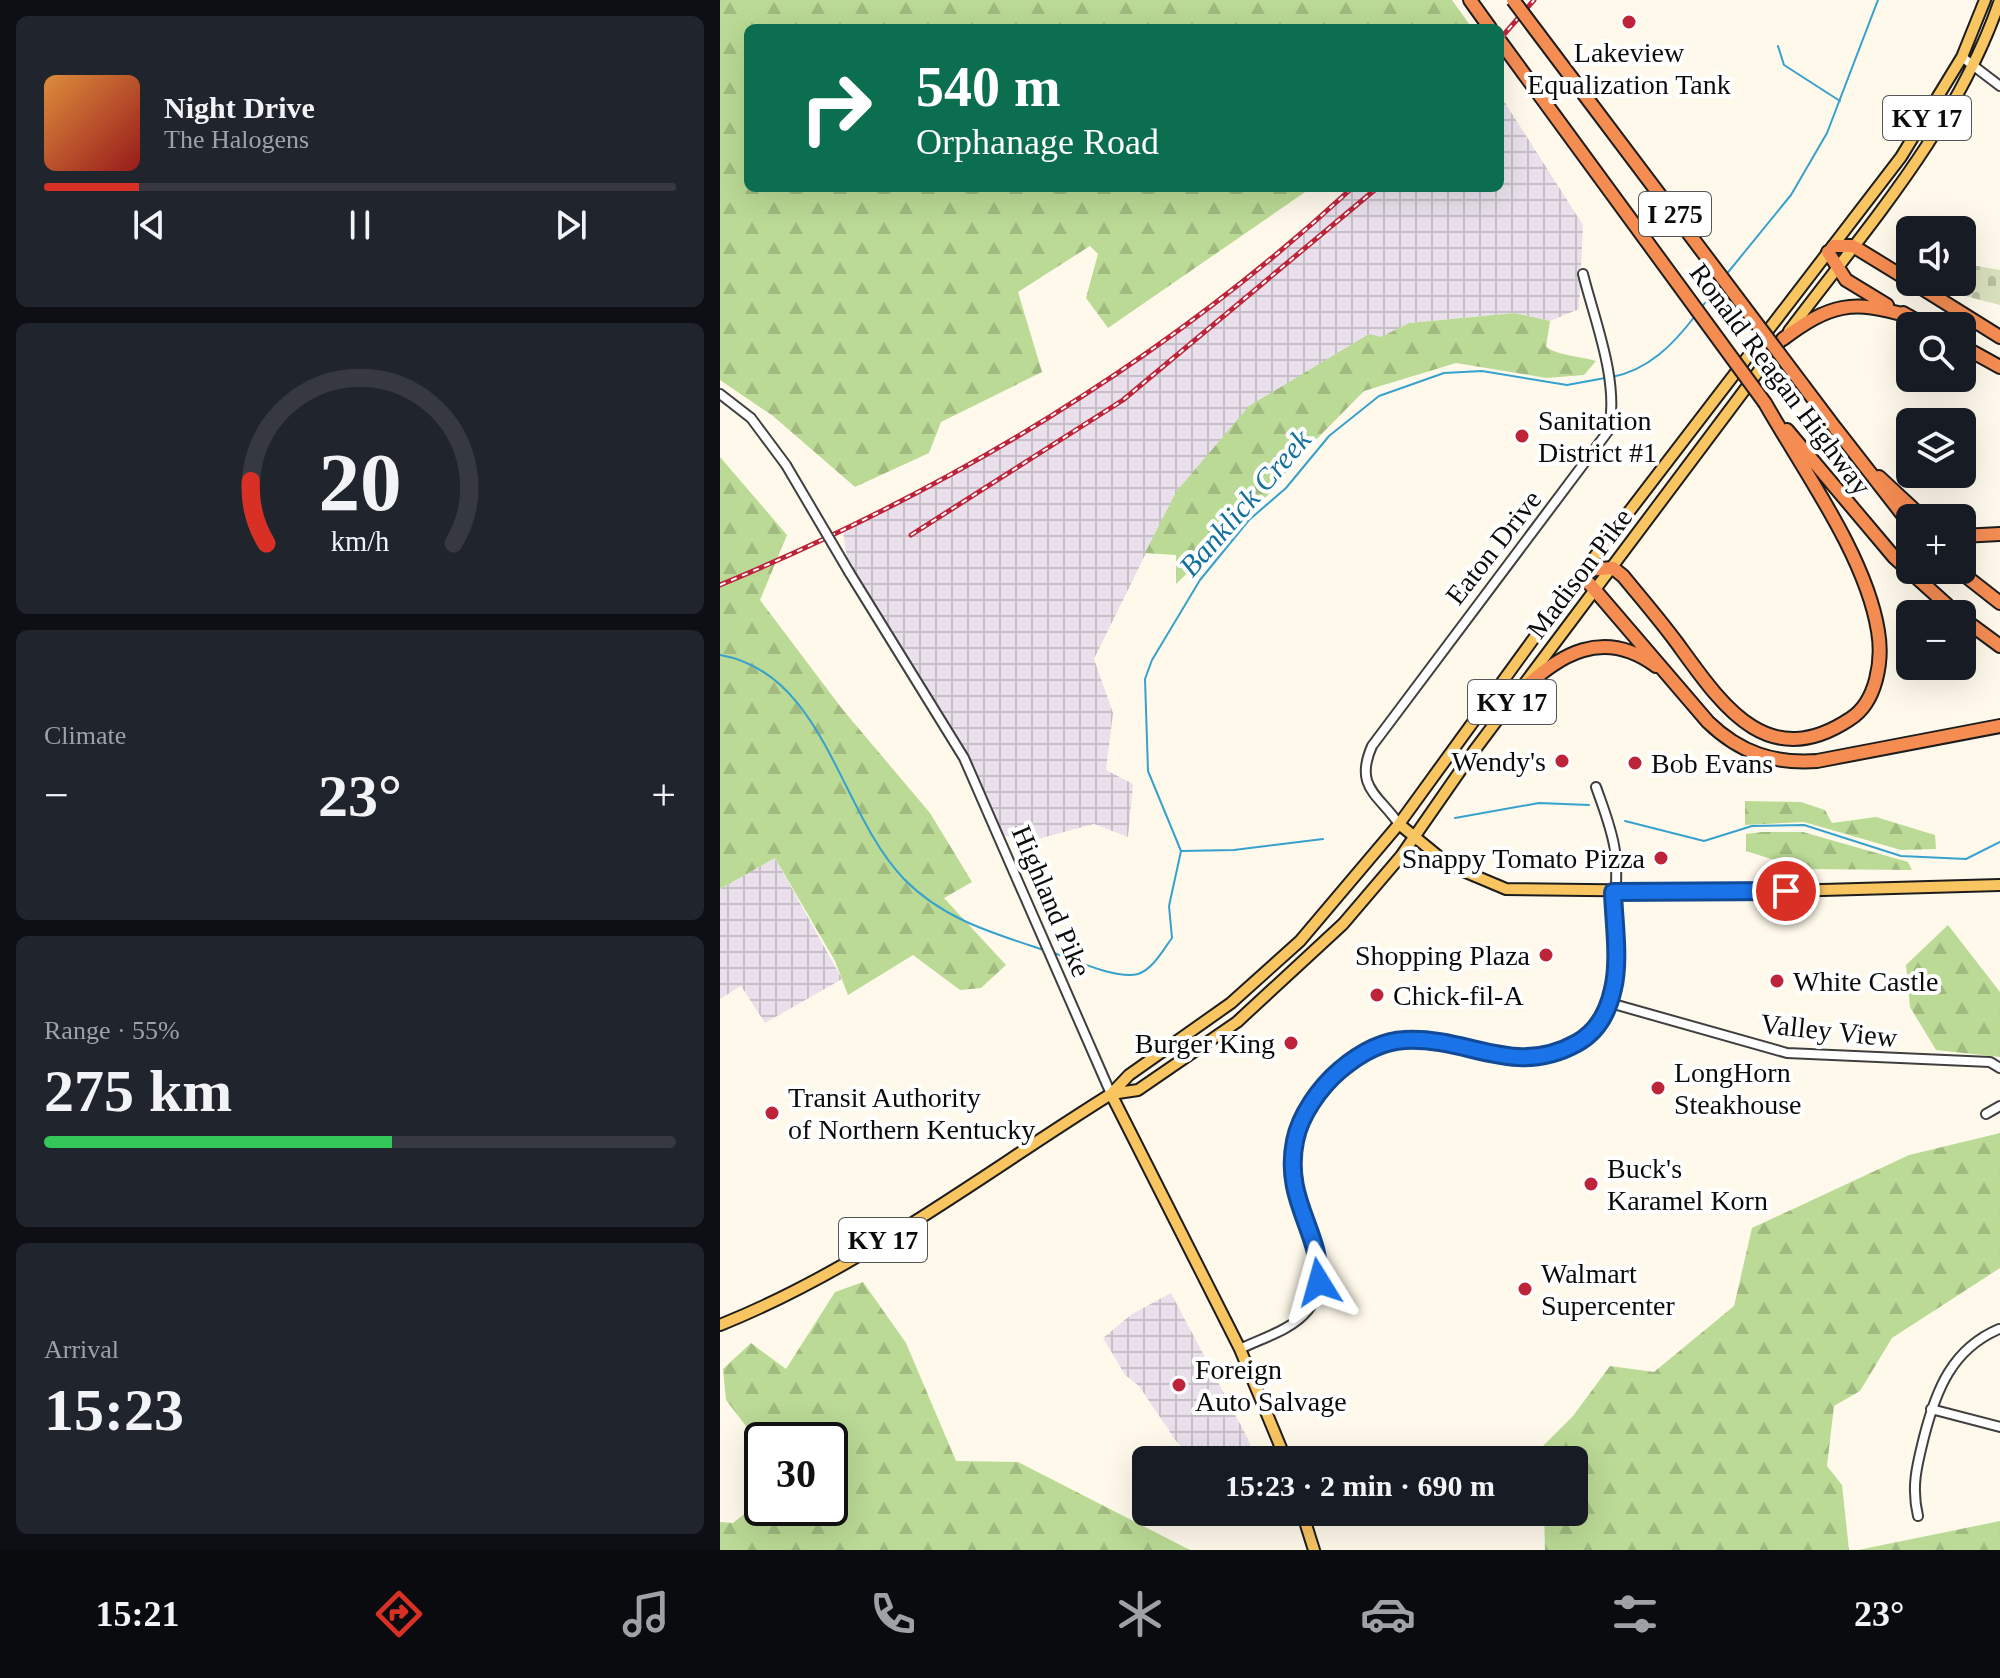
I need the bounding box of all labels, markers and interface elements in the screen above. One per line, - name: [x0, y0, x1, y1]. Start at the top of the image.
- marker: Lakeview Equalization Tank: [1620, 13, 1638, 31]
- place label: Lakeview Equalization Tank: [1527, 37, 1731, 100]
- icon: right: [784, 56, 888, 160]
- text: 540 m: [916, 56, 1061, 118]
- text: Night Drive: [164, 91, 315, 124]
- road number: KY 17: [1883, 96, 1971, 140]
- text: Orphanage Road: [916, 122, 1159, 162]
- text: The Halogens: [164, 125, 309, 154]
- road number: I 275: [1639, 192, 1711, 236]
- icon: previous: [127, 203, 171, 247]
- icon: pause: [338, 203, 382, 247]
- icon: next: [549, 203, 593, 247]
- map controls: [1896, 216, 1976, 680]
- button: sound: [1896, 216, 1976, 296]
- street label: Ronald Reagan Highway: [1684, 258, 1878, 501]
- button: search: [1896, 312, 1976, 392]
- place label: Sanitation District #1: [1538, 405, 1657, 468]
- button: layers: [1896, 408, 1976, 488]
- water label: Banklick Creek: [1172, 422, 1318, 583]
- marker: Sanitation District #1: [1513, 427, 1531, 445]
- text: 20: [318, 436, 402, 528]
- street label: Eaton Drive: [1439, 484, 1547, 610]
- street label: Madison Pike: [1520, 502, 1638, 644]
- button: +: [1896, 504, 1976, 584]
- text: km/h: [331, 526, 389, 557]
- button: −: [1896, 600, 1976, 680]
- road number: KY 17: [1468, 680, 1556, 724]
- text: Climate: [44, 721, 126, 750]
- place label: Wendy's: [1451, 746, 1546, 777]
- place label: Bob Evans: [1651, 748, 1773, 779]
- marker: Wendy's: [1553, 752, 1571, 770]
- marker: Bob Evans: [1626, 754, 1644, 772]
- text: 23°: [318, 763, 402, 829]
- text: −: [44, 771, 69, 820]
- text: +: [651, 771, 676, 820]
- street label: Highland Pike: [1006, 821, 1097, 981]
- place label: Snappy Tomato Pizza: [1402, 843, 1646, 874]
- marker: Snappy Tomato Pizza: [1652, 849, 1670, 867]
- pin: [1752, 857, 1820, 925]
- icon: arrive: [1764, 869, 1808, 913]
- place label: Shopping Plaza: [1355, 940, 1531, 971]
- marker: Shopping Plaza: [1537, 946, 1555, 964]
- place label: White Castle: [1793, 966, 1938, 997]
- marker: White Castle: [1768, 972, 1786, 990]
- place label: Chick-fil-A: [1393, 980, 1524, 1011]
- marker: Chick-fil-A: [1368, 986, 1386, 1004]
- street label: Valley View: [1759, 1008, 1899, 1053]
- text: Range · 55%: [44, 1016, 180, 1045]
- place label: Burger King: [1135, 1028, 1275, 1059]
- marker: Burger King: [1282, 1034, 1300, 1052]
- place label: LongHorn Steakhouse: [1674, 1057, 1802, 1120]
- text: 275 km: [44, 1058, 232, 1124]
- marker: LongHorn Steakhouse: [1649, 1079, 1667, 1097]
- place label: Transit Authority of Northern Kentucky: [788, 1082, 1035, 1145]
- marker: Transit Authority of Northern Kentucky: [763, 1104, 781, 1122]
- place label: Buck's Karamel Korn: [1607, 1153, 1768, 1216]
- marker: Buck's Karamel Korn: [1582, 1175, 1600, 1193]
- road number: KY 17: [839, 1218, 927, 1262]
- position arrow: [1277, 1240, 1361, 1324]
- place label: Walmart Supercenter: [1541, 1258, 1675, 1321]
- marker: Walmart Supercenter: [1516, 1280, 1534, 1298]
- text: Arrival: [44, 1335, 119, 1364]
- place label: Foreign Auto Salvage: [1195, 1354, 1347, 1417]
- marker: Foreign Auto Salvage: [1170, 1376, 1188, 1394]
- text: 15:23: [44, 1377, 184, 1443]
- speed limit sign: 30: [744, 1422, 848, 1526]
- text: 15:23 · 2 min · 690 m: [1225, 1469, 1495, 1502]
- icon: directions: [371, 1586, 427, 1642]
- icon: music: [618, 1586, 674, 1642]
- icon: phone: [865, 1586, 921, 1642]
- icon: climate: [1112, 1586, 1168, 1642]
- icon: car: [1360, 1586, 1416, 1642]
- icon: filters: [1607, 1586, 1663, 1642]
- text: 15:21: [96, 1594, 180, 1634]
- text: 23°: [1854, 1594, 1904, 1634]

